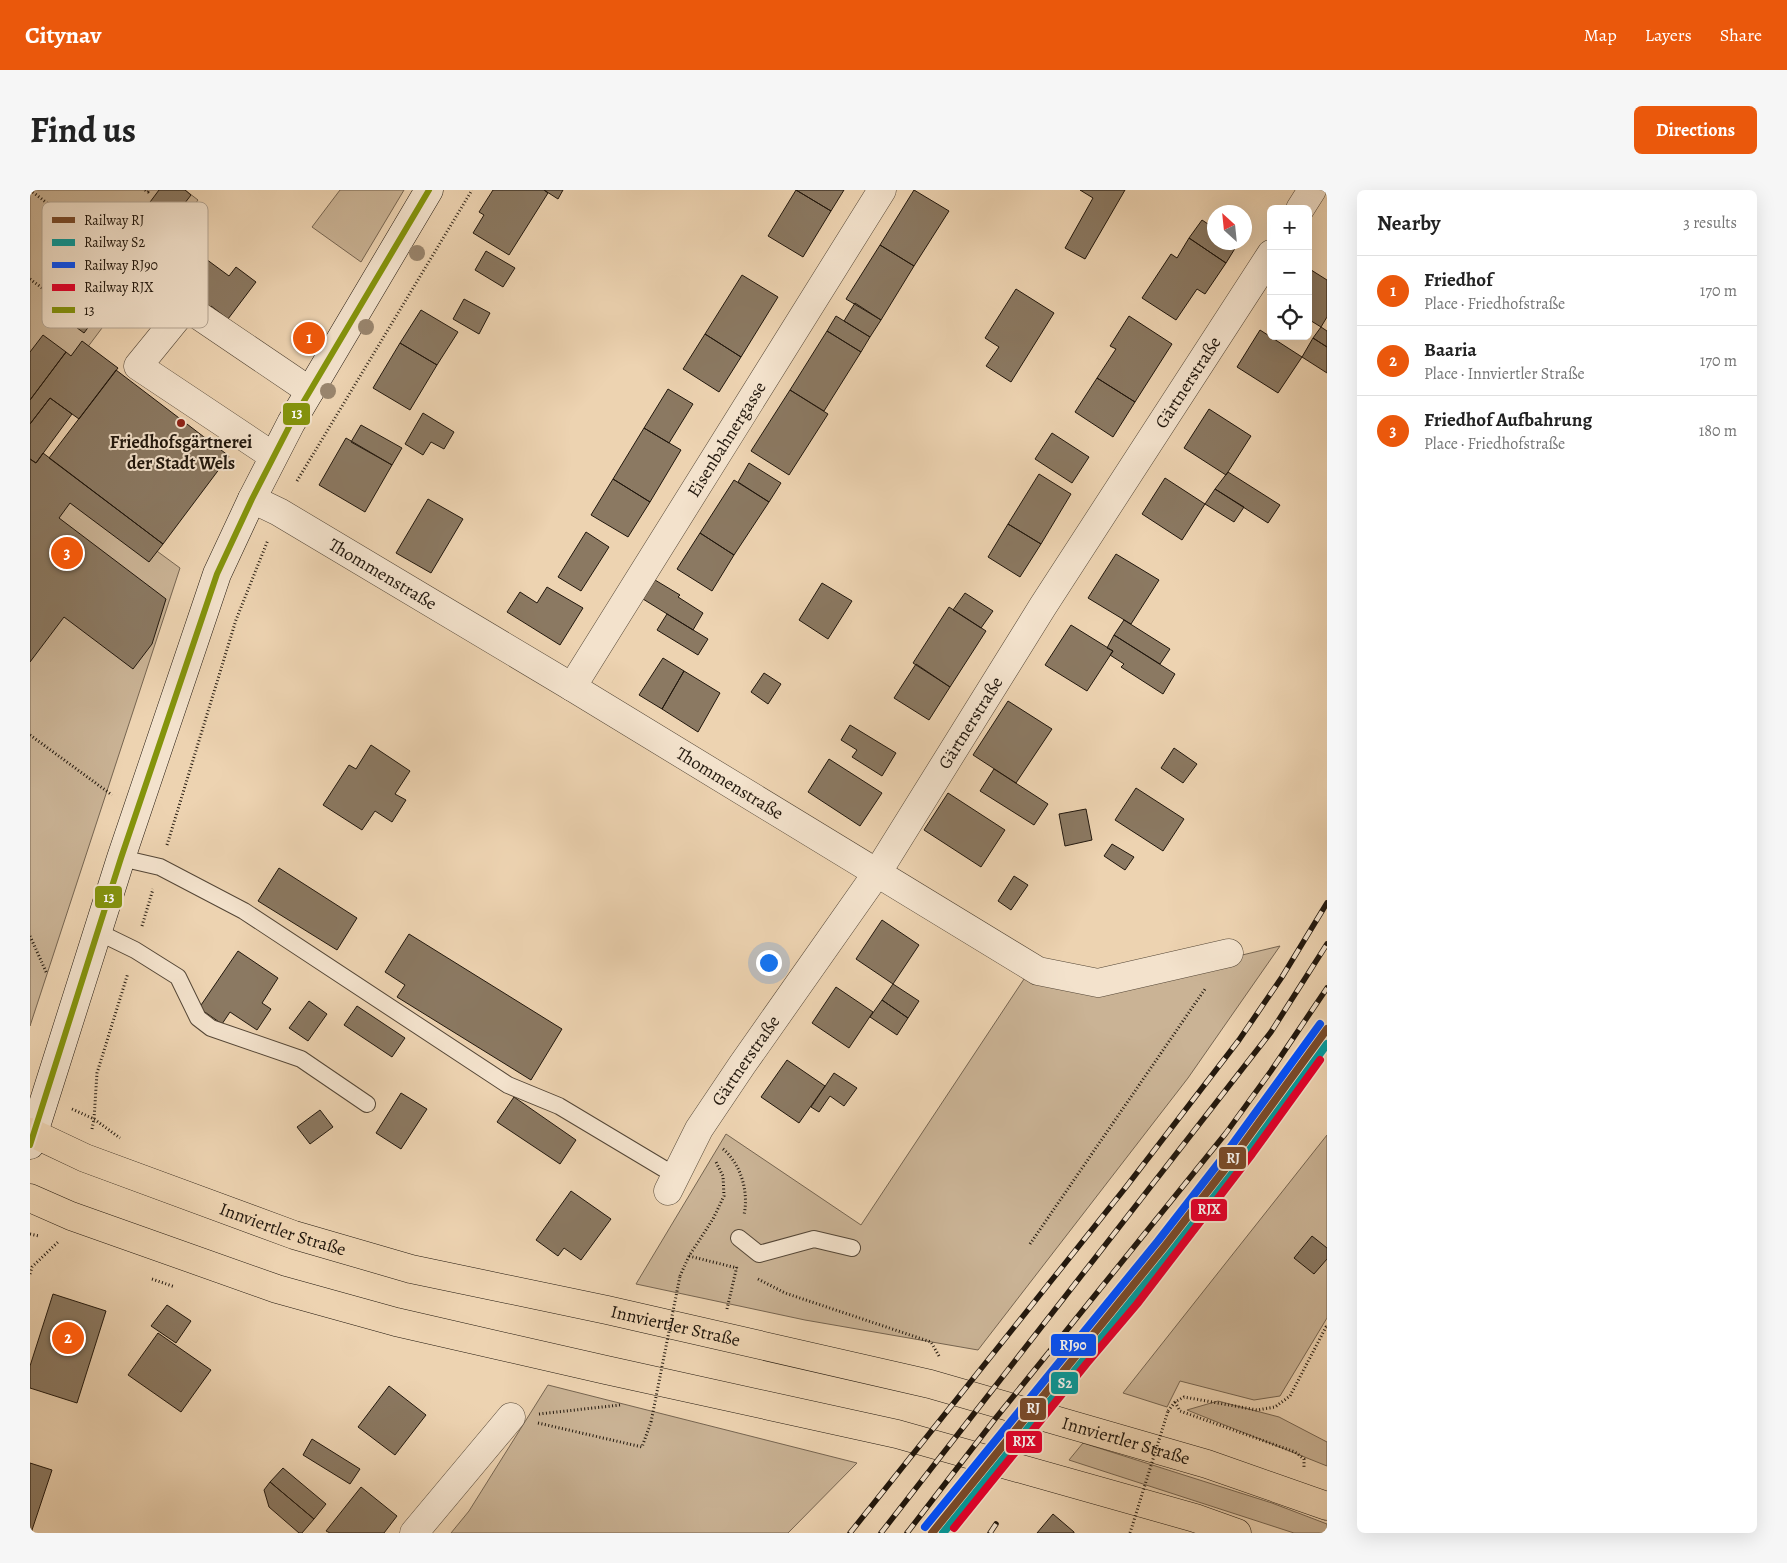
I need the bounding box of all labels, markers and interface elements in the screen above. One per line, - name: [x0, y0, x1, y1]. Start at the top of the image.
- text: Citynav: [25, 19, 101, 51]
- text: Map: [1584, 23, 1617, 47]
- text: Layers: [1645, 23, 1692, 47]
- text: Share: [1720, 23, 1762, 47]
- text: Find us: [30, 106, 136, 154]
- button: Directions: [1634, 106, 1757, 154]
- legend: [42, 202, 208, 328]
- north arrow: [1207, 205, 1252, 250]
- map controls: [1267, 205, 1312, 340]
- button: +: [1267, 205, 1312, 250]
- text: Nearby: [1377, 209, 1440, 237]
- text: Railway RJ: [84, 211, 144, 230]
- text: 3 results: [1683, 212, 1737, 234]
- text: Railway S2: [84, 233, 146, 252]
- button: −: [1267, 250, 1312, 295]
- text: Railway RJ90: [84, 256, 158, 275]
- text: Friedhof: [1424, 267, 1493, 293]
- text: Railway RJX: [84, 278, 154, 297]
- text: 1: [1390, 280, 1396, 302]
- text: 170 m: [1700, 280, 1737, 302]
- text: Place · Friedhofstraße: [1424, 293, 1565, 315]
- button: locate: [1267, 295, 1312, 340]
- text: 13: [84, 301, 95, 320]
- pin: 1: [293, 319, 325, 357]
- street label: Gärtnerstraße: [1149, 332, 1226, 433]
- text: Baaria: [1424, 337, 1477, 363]
- text: 2: [1389, 350, 1397, 372]
- text: 170 m: [1700, 350, 1737, 372]
- text: Place · Innviertler Straße: [1424, 363, 1585, 385]
- street label: Eisenbahnergasse: [681, 377, 772, 502]
- line badge: 13: [282, 402, 311, 426]
- text: 13: [291, 404, 303, 423]
- text: Friedhof Aufbahrung: [1424, 407, 1592, 433]
- marker: Friedhofsgärtnerei der Stadt Wels: [175, 417, 187, 429]
- text: 3: [1390, 420, 1396, 442]
- text: 180 m: [1699, 420, 1737, 442]
- place label: Friedhofsgärtnerei der Stadt Wels: [110, 430, 252, 475]
- text: Place · Friedhofstraße: [1424, 433, 1565, 455]
- street label: Thommenstraße: [324, 533, 441, 616]
- pin: 3: [51, 534, 83, 572]
- street label: Gärtnerstraße: [932, 672, 1008, 774]
- street label: Thommenstraße: [672, 741, 788, 825]
- line badge: 13: [94, 885, 123, 909]
- text: 13: [103, 888, 115, 907]
- your location: [756, 950, 782, 976]
- street label: Gärtnerstraße: [706, 1011, 785, 1111]
- line badge: RJ: [1218, 1146, 1247, 1170]
- text: RJ: [1226, 1149, 1240, 1168]
- street label: Innviertler Straße: [216, 1197, 349, 1261]
- line badge: RJX: [1190, 1198, 1228, 1222]
- text: RJX: [1197, 1200, 1221, 1219]
- street label: Innviertler Straße: [609, 1299, 743, 1352]
- pin: 2: [52, 1319, 84, 1357]
- line badge: RJ90: [1050, 1333, 1097, 1357]
- text: RJ90: [1059, 1336, 1087, 1355]
- line badge: S2: [1050, 1371, 1079, 1395]
- text: S2: [1058, 1374, 1072, 1393]
- line badge: RJ: [1019, 1397, 1047, 1421]
- text: RJ: [1026, 1399, 1040, 1418]
- street label: Innviertler Straße: [1059, 1411, 1193, 1470]
- line badge: RJX: [1005, 1430, 1043, 1454]
- text: RJX: [1012, 1432, 1036, 1451]

